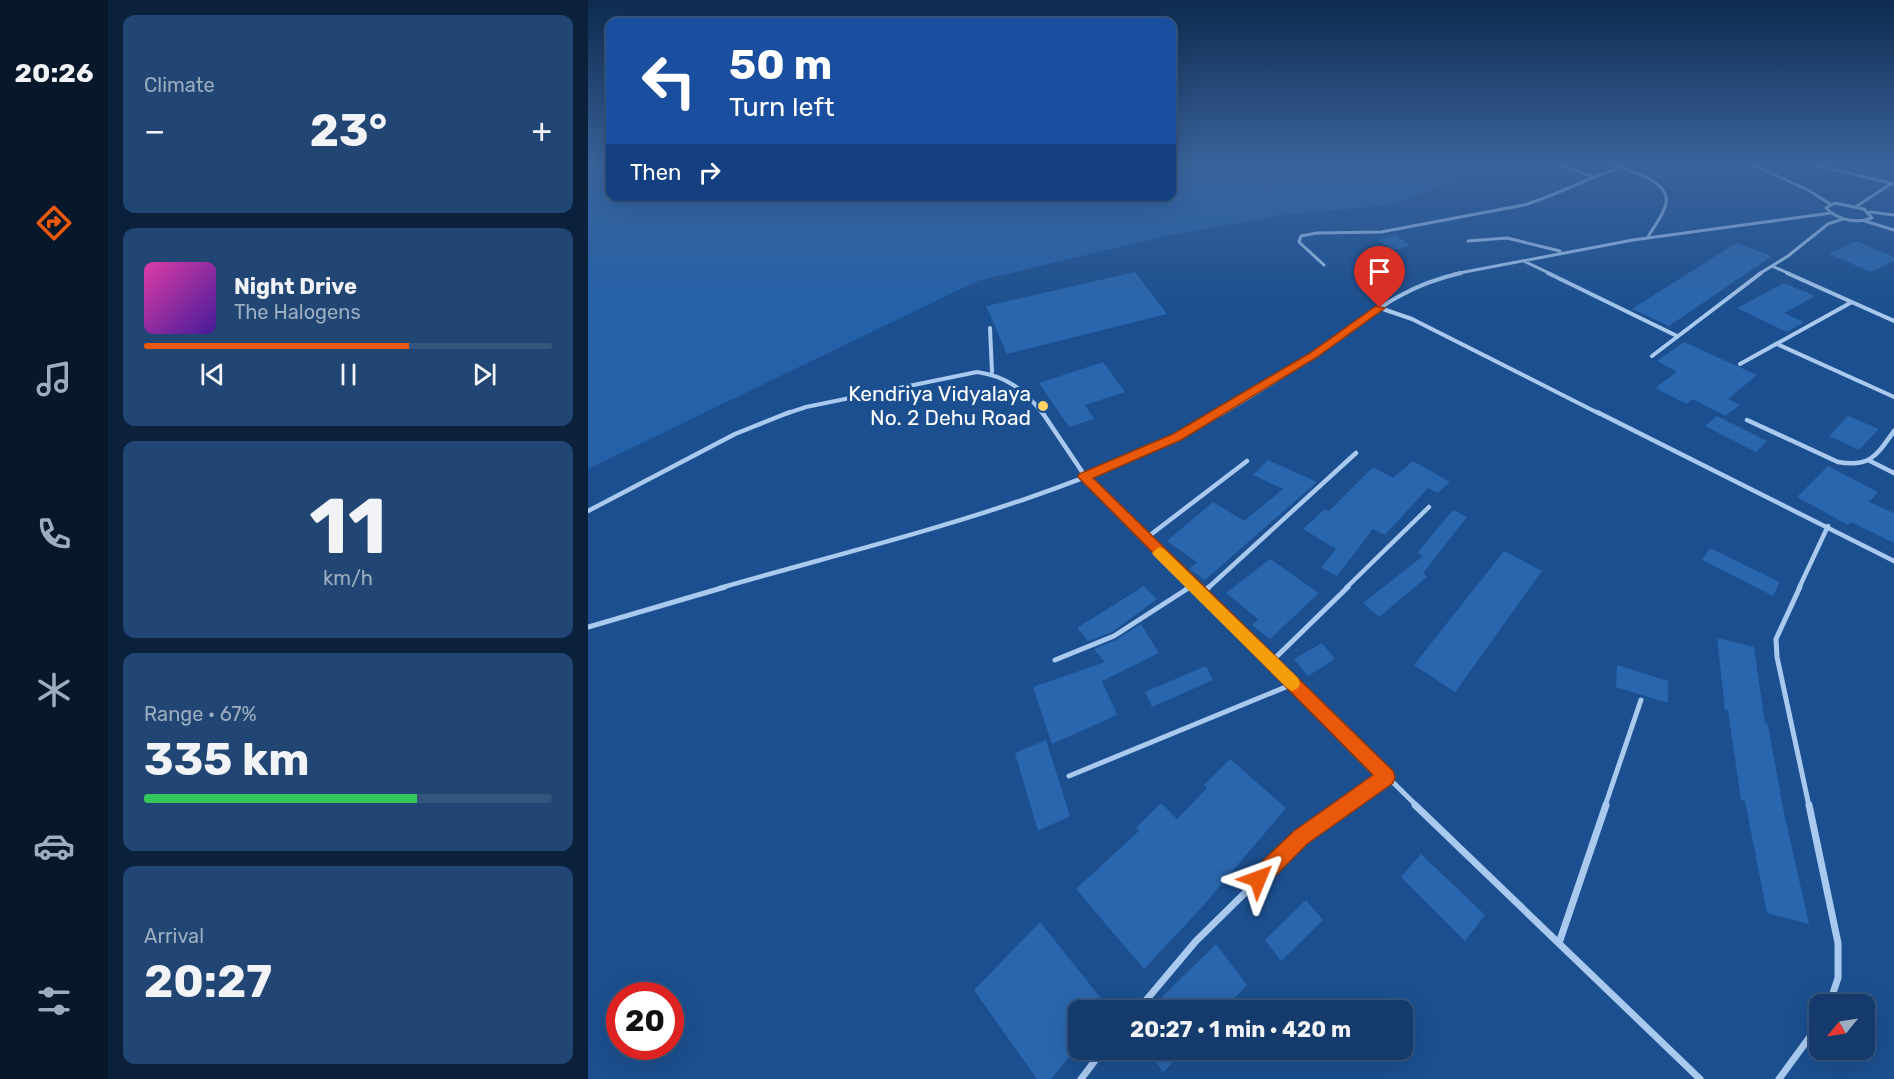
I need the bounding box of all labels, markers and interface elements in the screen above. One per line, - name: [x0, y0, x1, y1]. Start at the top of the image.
- text: 50 m: [729, 40, 832, 90]
- icon: left: [630, 42, 708, 120]
- text: 20:26: [15, 57, 93, 89]
- text: Climate: [144, 73, 215, 97]
- text: Turn left: [729, 91, 834, 123]
- text: 23°: [310, 104, 387, 157]
- text: −: [144, 111, 165, 150]
- text: +: [531, 111, 552, 150]
- icon: right: [693, 156, 726, 189]
- text: Then: [630, 159, 681, 186]
- icon: directions: [33, 202, 75, 244]
- pin: [1354, 246, 1405, 308]
- icon: arrive: [1363, 255, 1396, 288]
- text: Night Drive: [234, 273, 357, 300]
- text: The Halogens: [234, 300, 361, 324]
- icon: music: [33, 358, 75, 400]
- icon: previous: [196, 358, 229, 391]
- icon: pause: [332, 358, 365, 391]
- icon: next: [468, 358, 501, 391]
- place label: Kendriya Vidyalaya No. 2 Dehu Road: [848, 381, 1031, 430]
- marker: Kendriya Vidyalaya No. 2 Dehu Road: [1036, 399, 1050, 413]
- text: 11: [309, 480, 387, 573]
- icon: phone: [33, 513, 75, 555]
- text: km/h: [323, 566, 373, 590]
- icon: climate: [33, 669, 75, 711]
- text: Range · 67%: [144, 702, 257, 726]
- text: 335 km: [144, 733, 310, 786]
- icon: car: [33, 825, 75, 867]
- position arrow: [1226, 847, 1290, 911]
- text: Arrival: [144, 924, 204, 948]
- text: 20:27: [144, 955, 272, 1008]
- icon: filters: [33, 980, 75, 1022]
- speed limit sign: 20: [606, 982, 684, 1060]
- north arrow: [1809, 994, 1875, 1060]
- map controls: [1809, 994, 1875, 1060]
- text: 20:27 · 1 min · 420 m: [1130, 1016, 1351, 1043]

